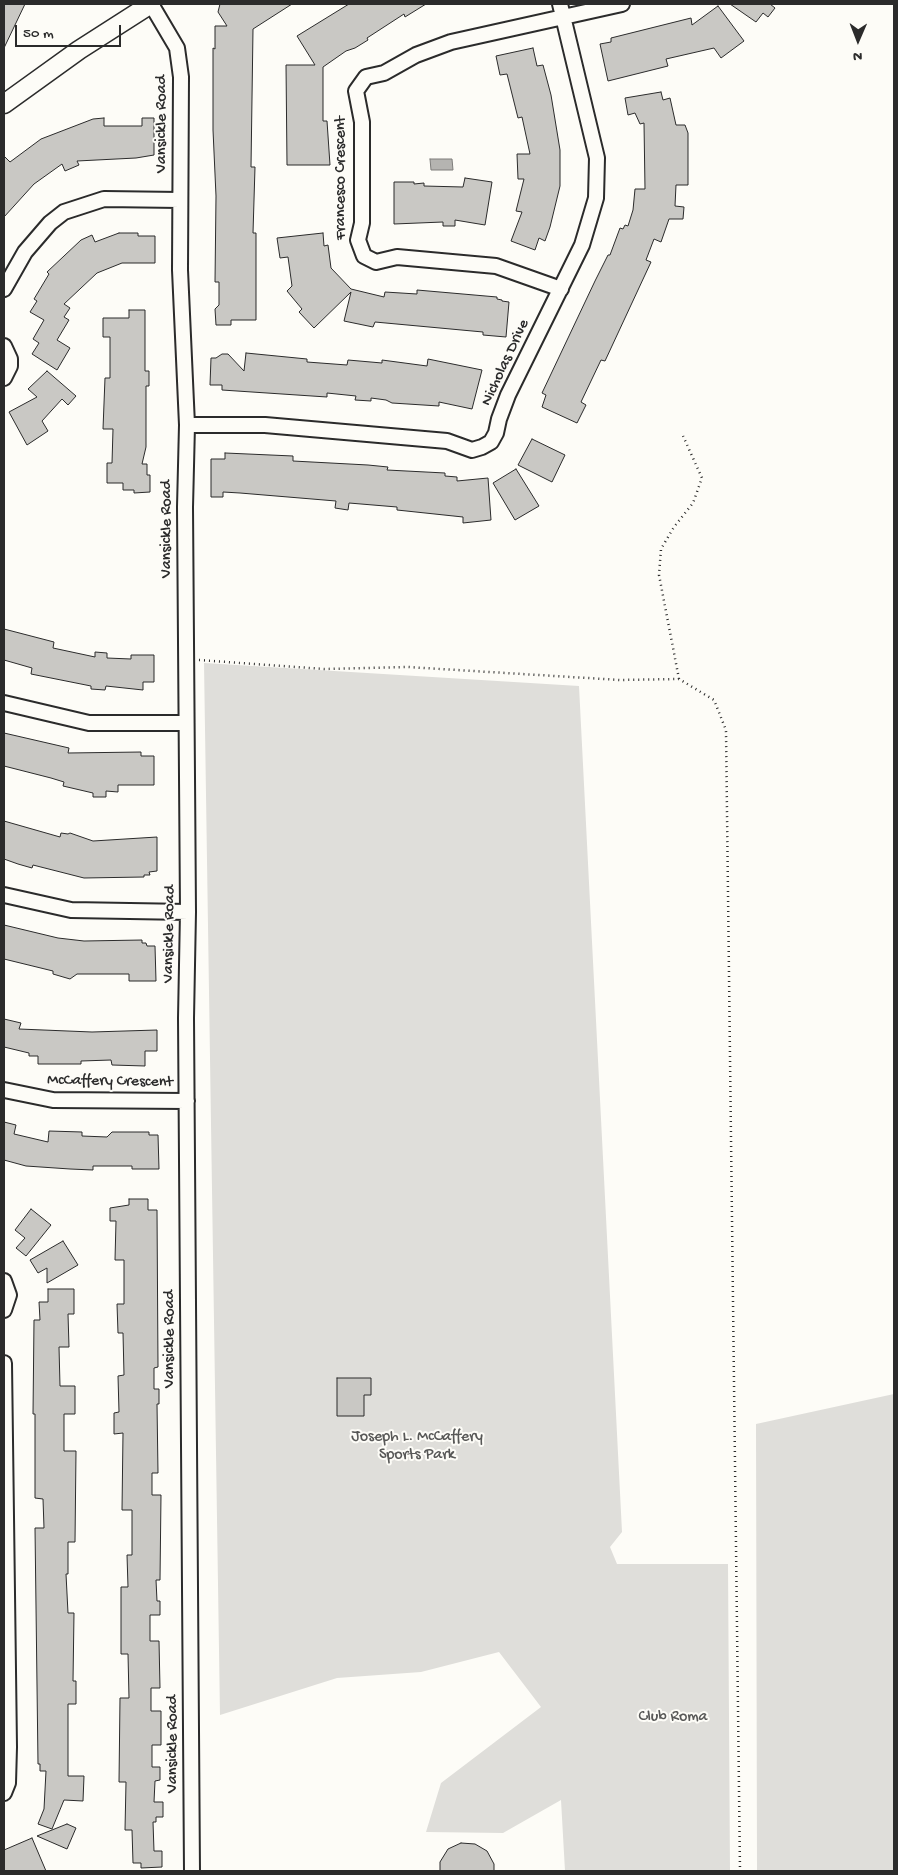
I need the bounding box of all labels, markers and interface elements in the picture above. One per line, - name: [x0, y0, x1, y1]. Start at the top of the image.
- scale bar: [18, 15, 124, 47]
- north arrow: [833, 15, 883, 65]
- text: 50 m: [23, 25, 54, 43]
- text: N: [853, 47, 862, 64]
- street label: Vansickle Road: [153, 75, 173, 173]
- street label: Francesco Crescent: [332, 116, 352, 240]
- street label: Nicholas Drive: [478, 317, 534, 409]
- street label: Vansickle Road: [158, 480, 178, 578]
- street label: Vansickle Road: [160, 885, 180, 983]
- street label: McCaffery Crescent: [47, 1071, 173, 1093]
- street label: Vansickle Road: [161, 1290, 181, 1388]
- park label: Joseph L. McCaffery Sports Park: [351, 1428, 483, 1466]
- street label: Vansickle Road: [164, 1695, 184, 1793]
- park label: Club Roma: [639, 1708, 707, 1728]

